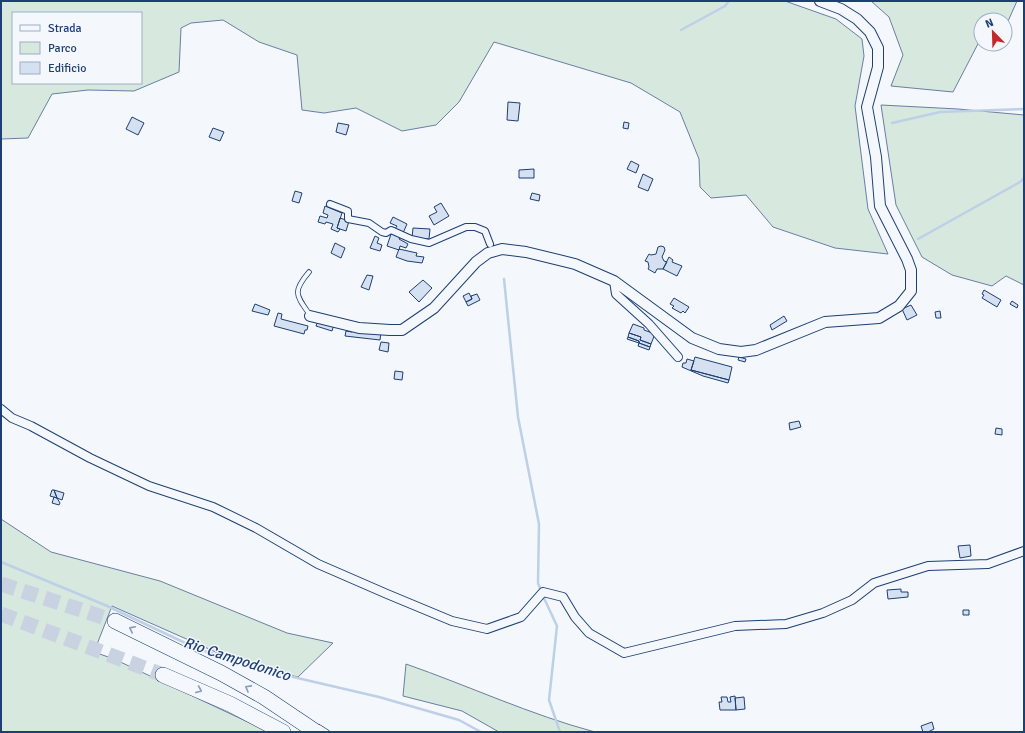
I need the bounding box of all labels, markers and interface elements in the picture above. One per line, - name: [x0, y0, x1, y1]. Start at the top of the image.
- legend: [12, 12, 142, 84]
- north arrow: [973, 12, 1013, 52]
- text: N: [983, 16, 995, 31]
- text: Strada: [48, 21, 82, 36]
- text: Parco: [48, 41, 77, 56]
- text: Edificio: [48, 61, 86, 76]
- one-way arrow: [129, 627, 136, 634]
- water label: Rio Campodonico: [181, 633, 294, 685]
- one-way arrow: [195, 686, 202, 694]
- one-way arrow: [245, 686, 252, 693]

